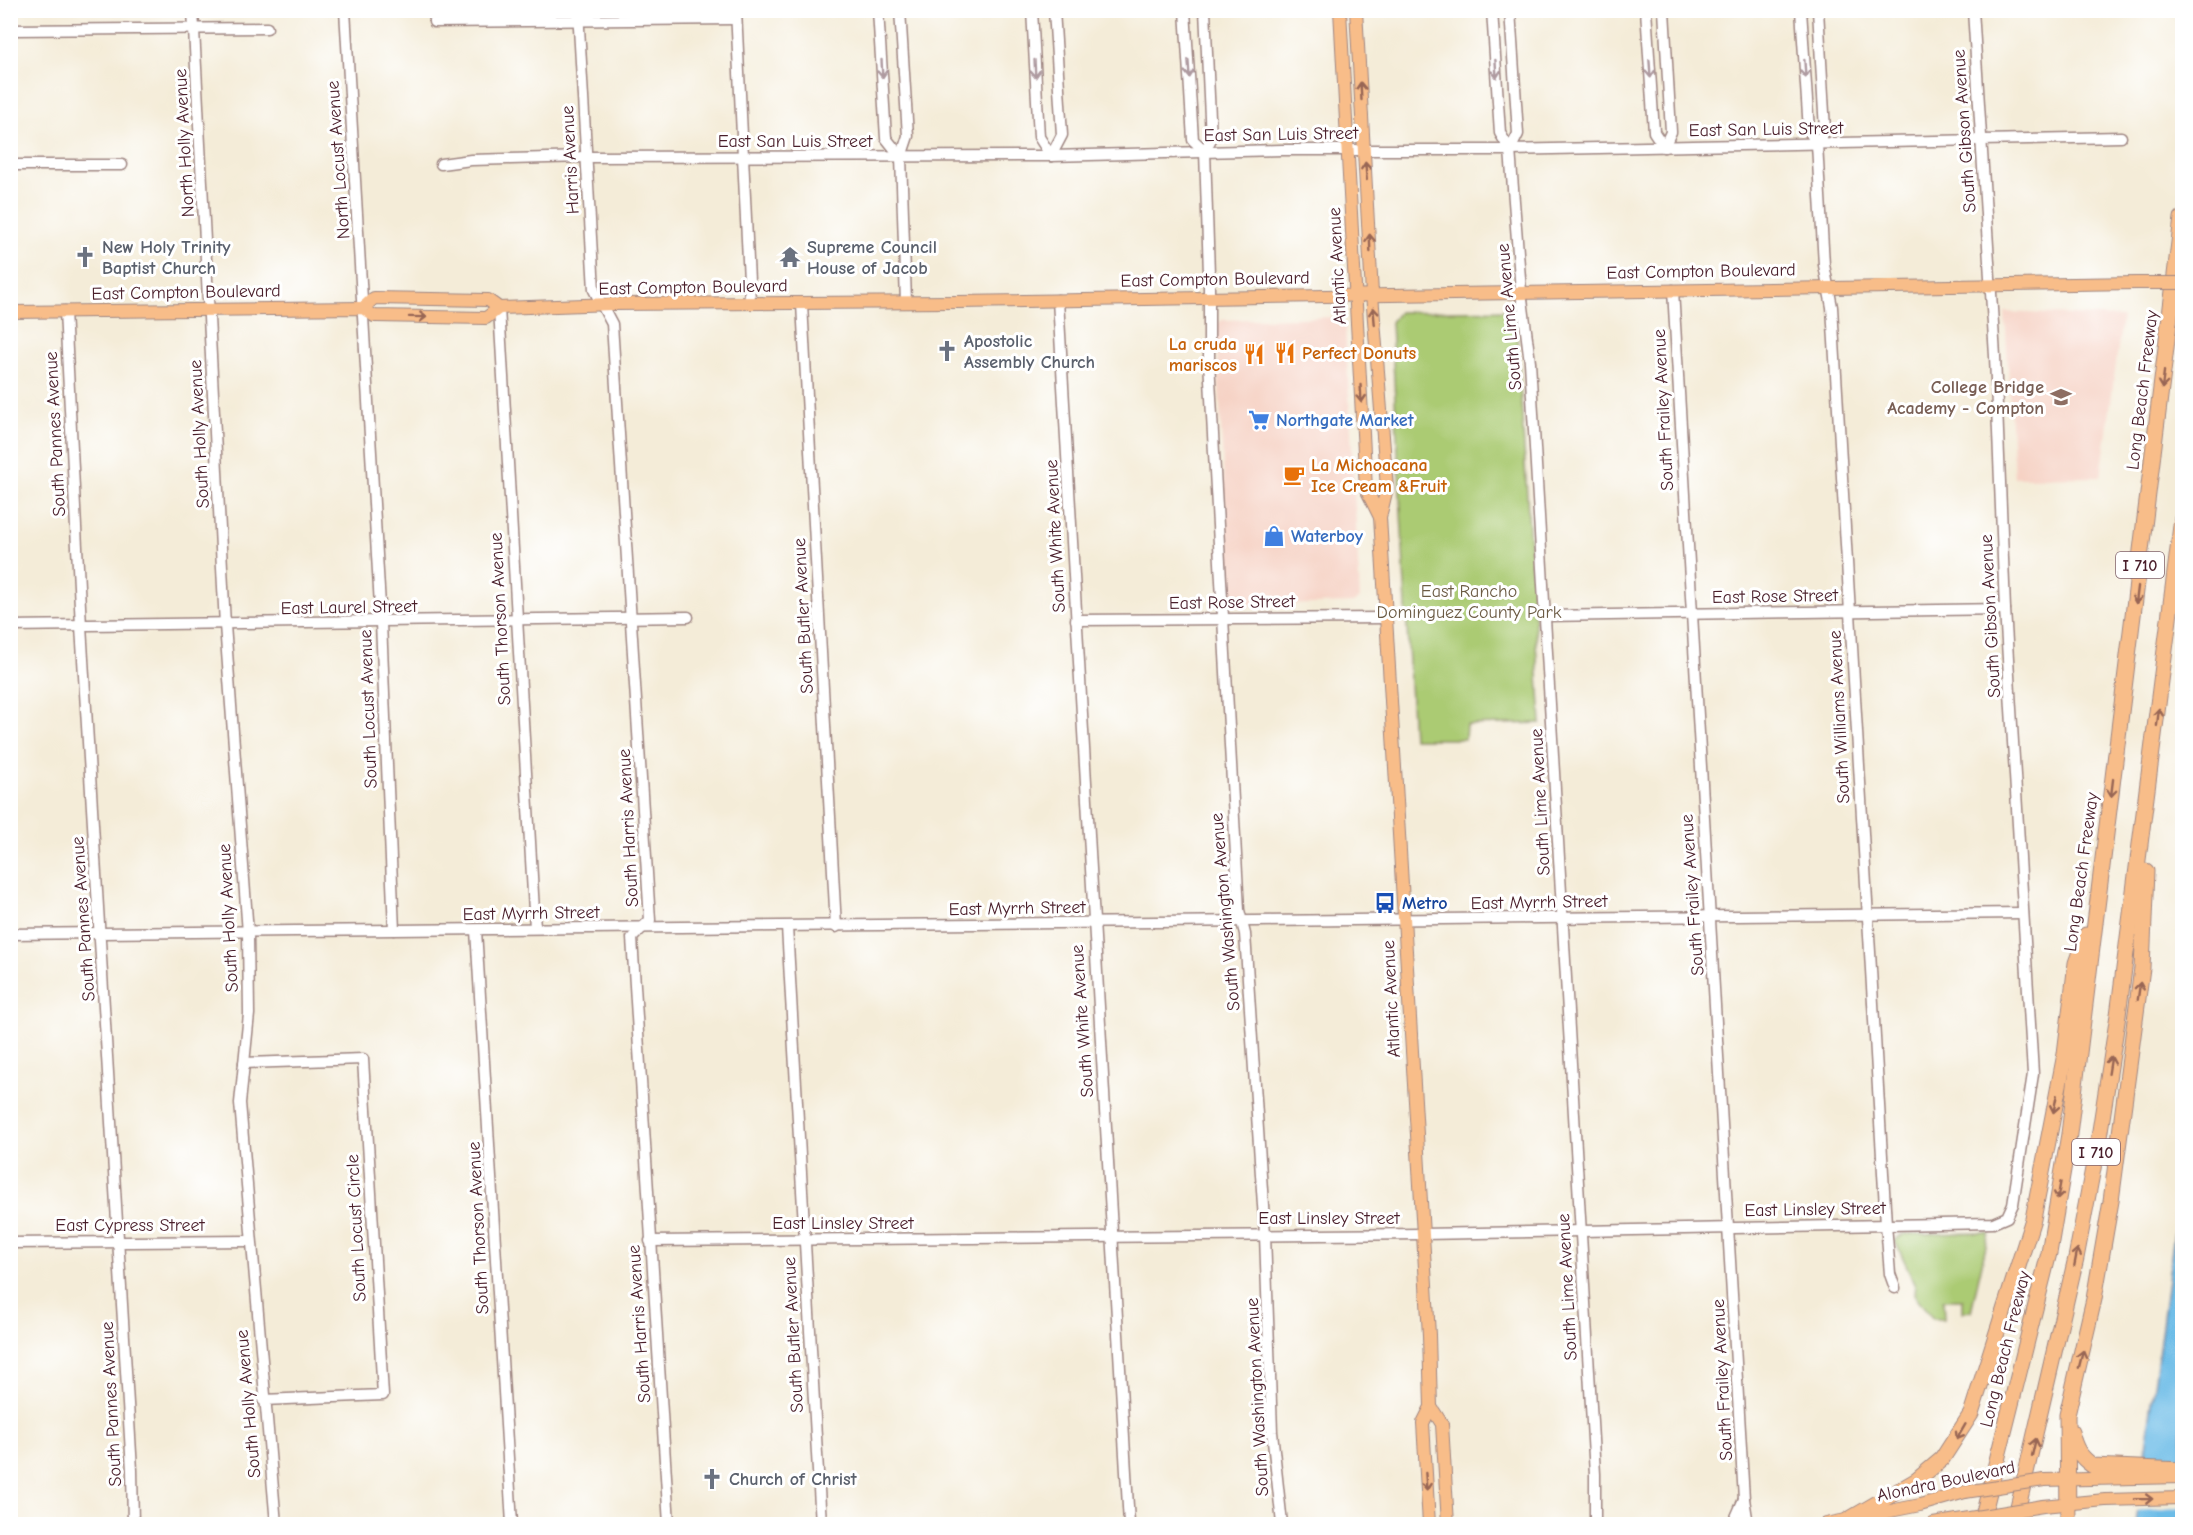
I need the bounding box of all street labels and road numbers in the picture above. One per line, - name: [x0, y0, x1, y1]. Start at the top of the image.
- street label: South Gibson Avenue: [1948, 49, 1981, 213]
- street label: North Holly Avenue: [170, 68, 199, 218]
- street label: North Locust Avenue: [322, 80, 355, 240]
- street label: Harris Avenue: [557, 105, 584, 215]
- street label: East San Luis Street: [1689, 118, 1844, 141]
- street label: East San Luis Street: [1204, 123, 1359, 146]
- street label: East San Luis Street: [718, 131, 873, 152]
- street label: Atlantic Avenue: [1324, 207, 1351, 325]
- street label: South Lime Avenue: [1493, 243, 1526, 391]
- street label: East Compton Boulevard: [1606, 259, 1796, 284]
- street label: East Compton Boulevard: [1120, 267, 1310, 292]
- street label: East Compton Boulevard: [598, 275, 788, 300]
- street label: East Compton Boulevard: [91, 280, 281, 305]
- street label: Long Beach Freeway: [2122, 308, 2163, 471]
- street label: South Frailey Avenue: [1649, 329, 1678, 491]
- street label: South Pannes Avenue: [41, 351, 70, 517]
- street label: South Holly Avenue: [185, 359, 214, 509]
- street label: South White Avenue: [1041, 459, 1070, 613]
- street label: South Thorson Avenue: [485, 532, 516, 706]
- street label: South Gibson Avenue: [1976, 534, 2005, 698]
- street label: South Butler Avenue: [789, 538, 818, 694]
- road number: I 710: [2116, 552, 2164, 578]
- street label: East Rose Street: [1712, 585, 1839, 608]
- street label: East Rose Street: [1169, 591, 1296, 614]
- street label: East Laurel Street: [280, 596, 418, 619]
- street label: South Locust Avenue: [355, 629, 382, 789]
- street label: South Williams Avenue: [1824, 630, 1855, 804]
- street label: South Lime Avenue: [1526, 728, 1555, 876]
- street label: South Harris Avenue: [614, 748, 643, 908]
- street label: Long Beach Freeway: [2060, 790, 2103, 953]
- street label: South Washington Avenue: [1206, 812, 1245, 1012]
- street label: South Frailey Avenue: [1676, 814, 1709, 976]
- street label: South Pannes Avenue: [67, 836, 100, 1002]
- street label: South Holly Avenue: [214, 843, 243, 993]
- street label: East Myrrh Street: [1470, 891, 1609, 914]
- street label: East Myrrh Street: [948, 897, 1087, 920]
- street label: East Myrrh Street: [462, 902, 601, 925]
- street label: Atlantic Avenue: [1378, 940, 1405, 1058]
- street label: South White Avenue: [1067, 944, 1098, 1098]
- road number: I 710: [2072, 1139, 2120, 1165]
- street label: South Thorson Avenue: [463, 1141, 494, 1315]
- street label: South Locust Circle: [342, 1154, 371, 1302]
- street label: East Linsley Street: [1744, 1198, 1887, 1221]
- street label: East Linsley Street: [1258, 1208, 1401, 1229]
- street label: East Linsley Street: [772, 1213, 915, 1234]
- street label: South Lime Avenue: [1553, 1213, 1582, 1361]
- street label: East Cypress Street: [55, 1215, 206, 1236]
- street label: South Harris Avenue: [623, 1244, 655, 1404]
- street label: South Butler Avenue: [779, 1257, 808, 1413]
- street label: Long Beach Freeway: [1976, 1268, 2035, 1430]
- street label: South Washington Avenue: [1242, 1297, 1273, 1497]
- street label: South Frailey Avenue: [1708, 1299, 1737, 1461]
- street label: South Pannes Avenue: [97, 1321, 126, 1487]
- street label: South Holly Avenue: [232, 1329, 265, 1479]
- street label: Alondra Boulevard: [1875, 1457, 2017, 1506]

